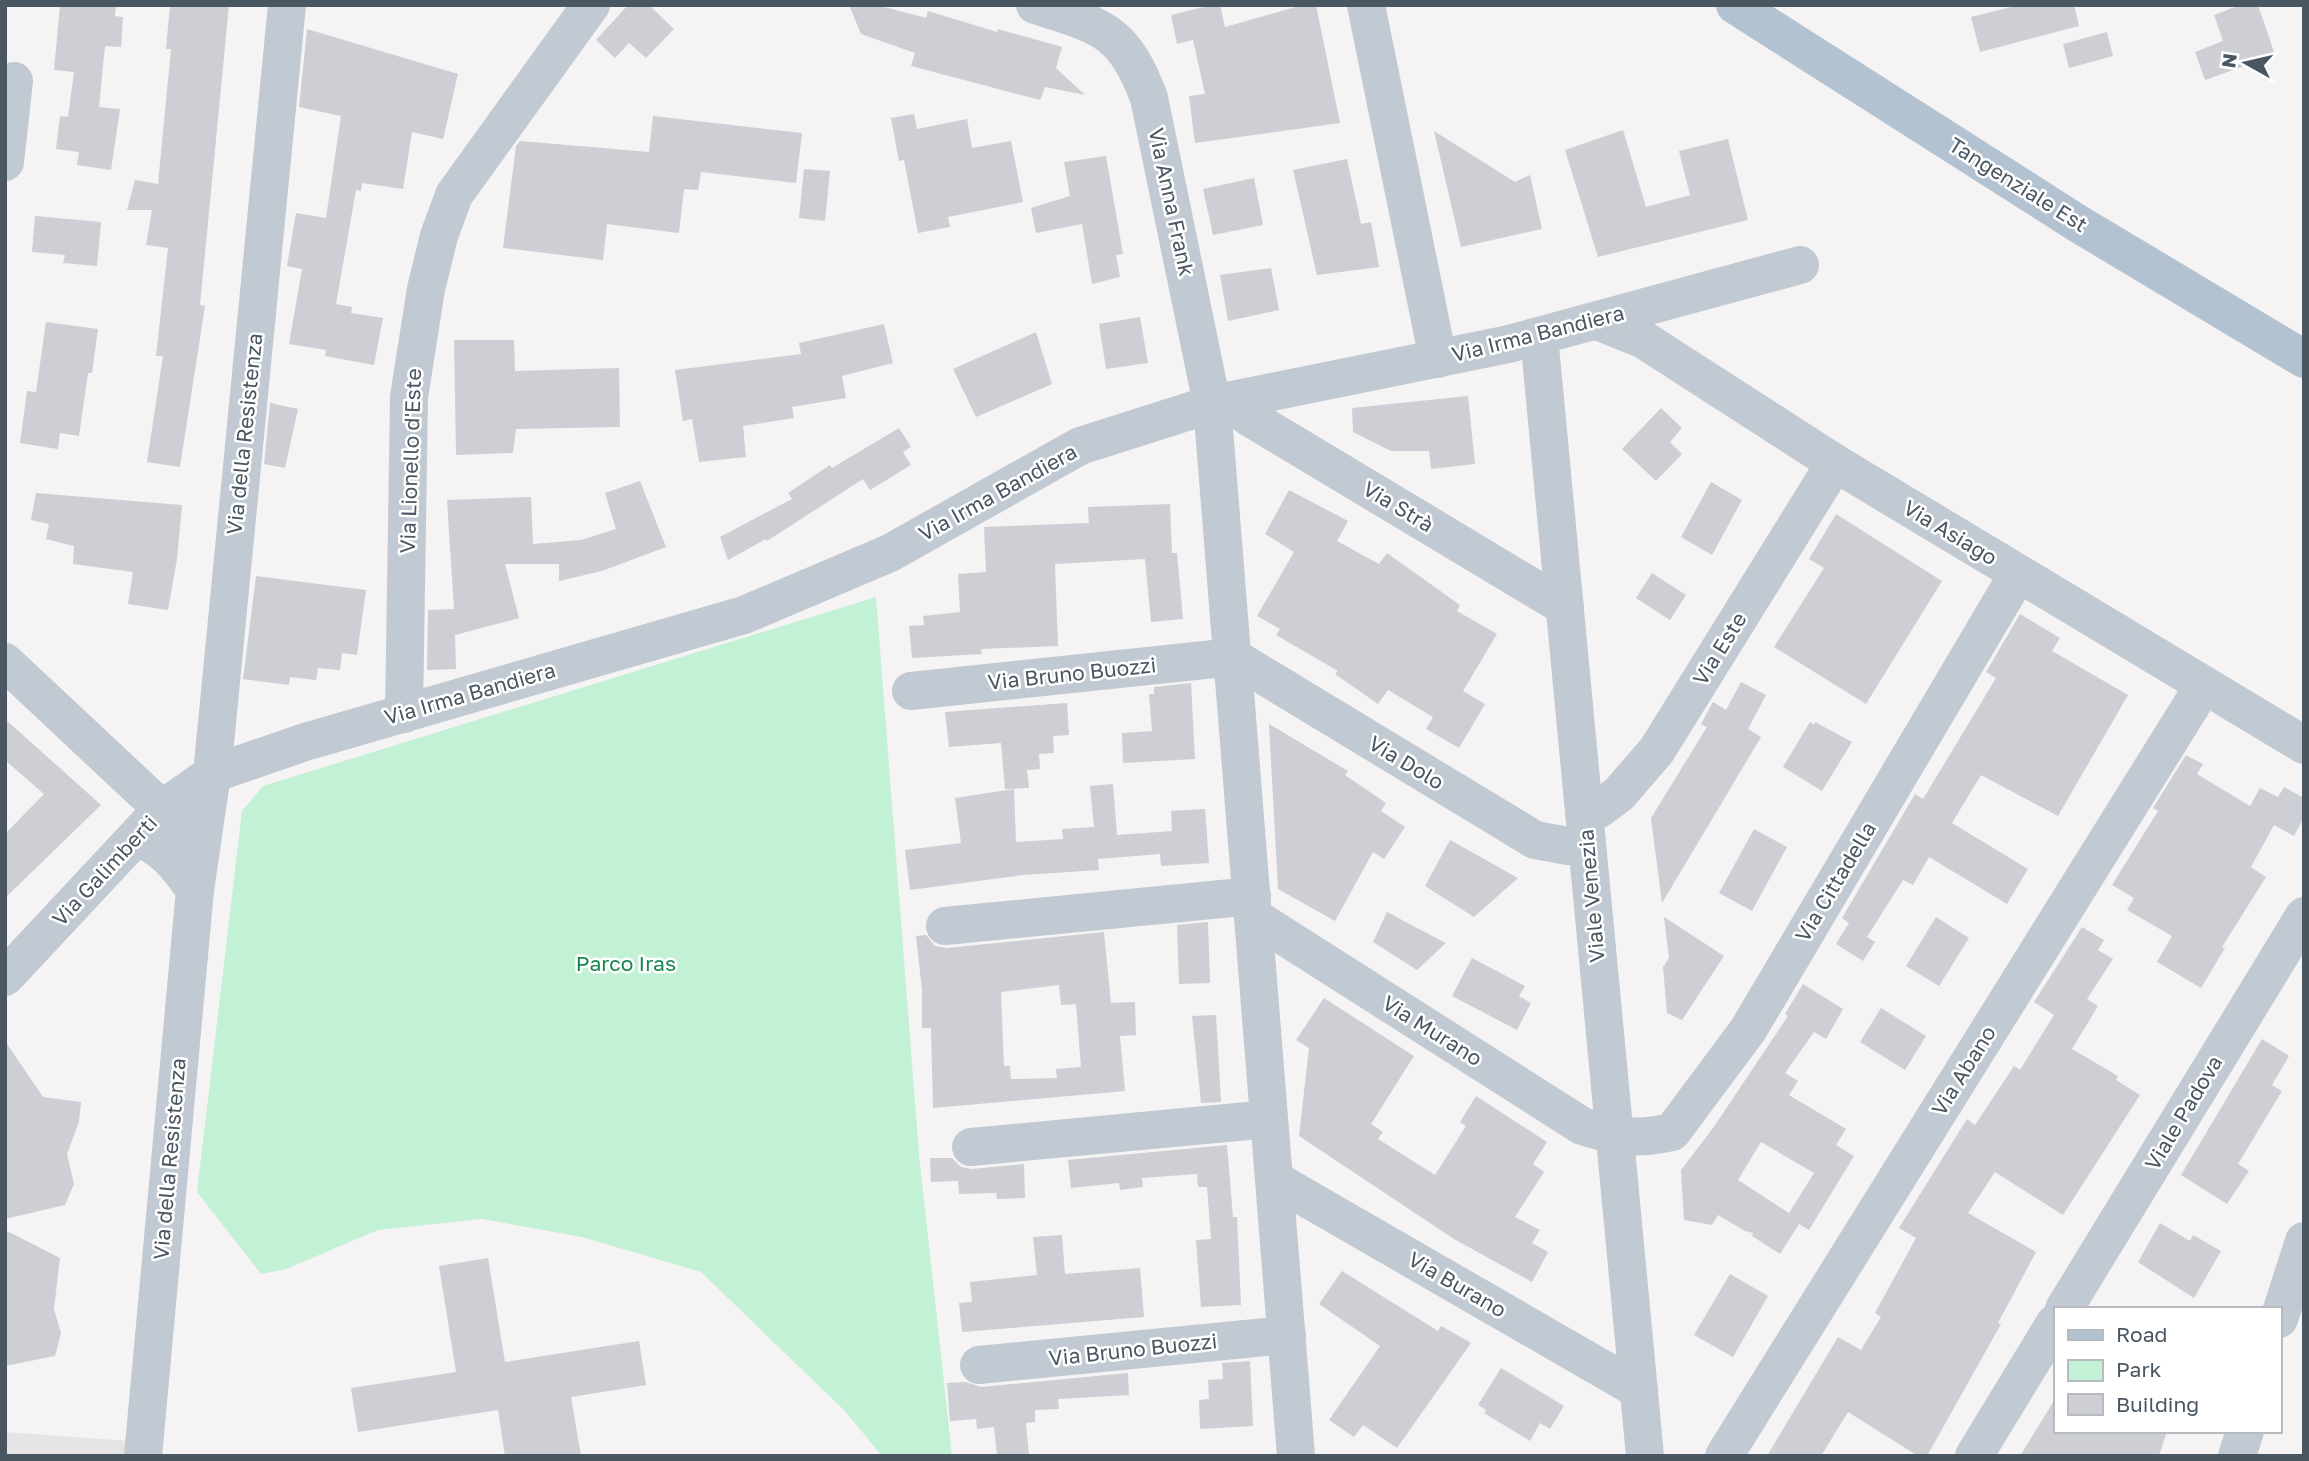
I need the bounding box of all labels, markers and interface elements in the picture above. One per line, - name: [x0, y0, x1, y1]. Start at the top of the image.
- north arrow: [2211, 28, 2281, 98]
- text: N: [2216, 52, 2241, 69]
- street label: Via Anna Frank: [1144, 125, 1200, 278]
- street label: Tangenziale Est: [1944, 131, 2093, 237]
- street label: Via Irma Bandiera: [1449, 299, 1627, 367]
- street label: Via della Resistenza: [220, 332, 268, 536]
- street label: Via Lionello d'Este: [394, 368, 426, 554]
- street label: Via Irma Bandiera: [914, 438, 1081, 546]
- street label: Via Strà: [1358, 475, 1439, 537]
- street label: Via Asiago: [1899, 494, 2002, 570]
- street label: Via Este: [1687, 607, 1752, 690]
- street label: Via Bruno Buozzi: [986, 651, 1157, 695]
- street label: Via Irma Bandiera: [381, 656, 558, 730]
- street label: Via Dolo: [1364, 730, 1449, 795]
- street label: Via Galimberti: [46, 809, 162, 931]
- street label: Via Cittadella: [1789, 817, 1881, 946]
- street label: Viale Venezia: [1572, 828, 1610, 964]
- park label: Parco Iras: [576, 950, 676, 976]
- street label: Via Murano: [1378, 989, 1487, 1071]
- street label: Via Abano: [1925, 1021, 2001, 1120]
- street label: Viale Padova: [2139, 1050, 2228, 1174]
- street label: Via della Resistenza: [147, 1057, 191, 1261]
- street label: Via Burano: [1404, 1246, 1511, 1323]
- legend: [2054, 1307, 2281, 1433]
- text: Road: [2116, 1321, 2167, 1347]
- street label: Via Bruno Buozzi: [1047, 1327, 1218, 1371]
- text: Park: [2116, 1356, 2162, 1382]
- text: Building: [2116, 1391, 2199, 1417]

